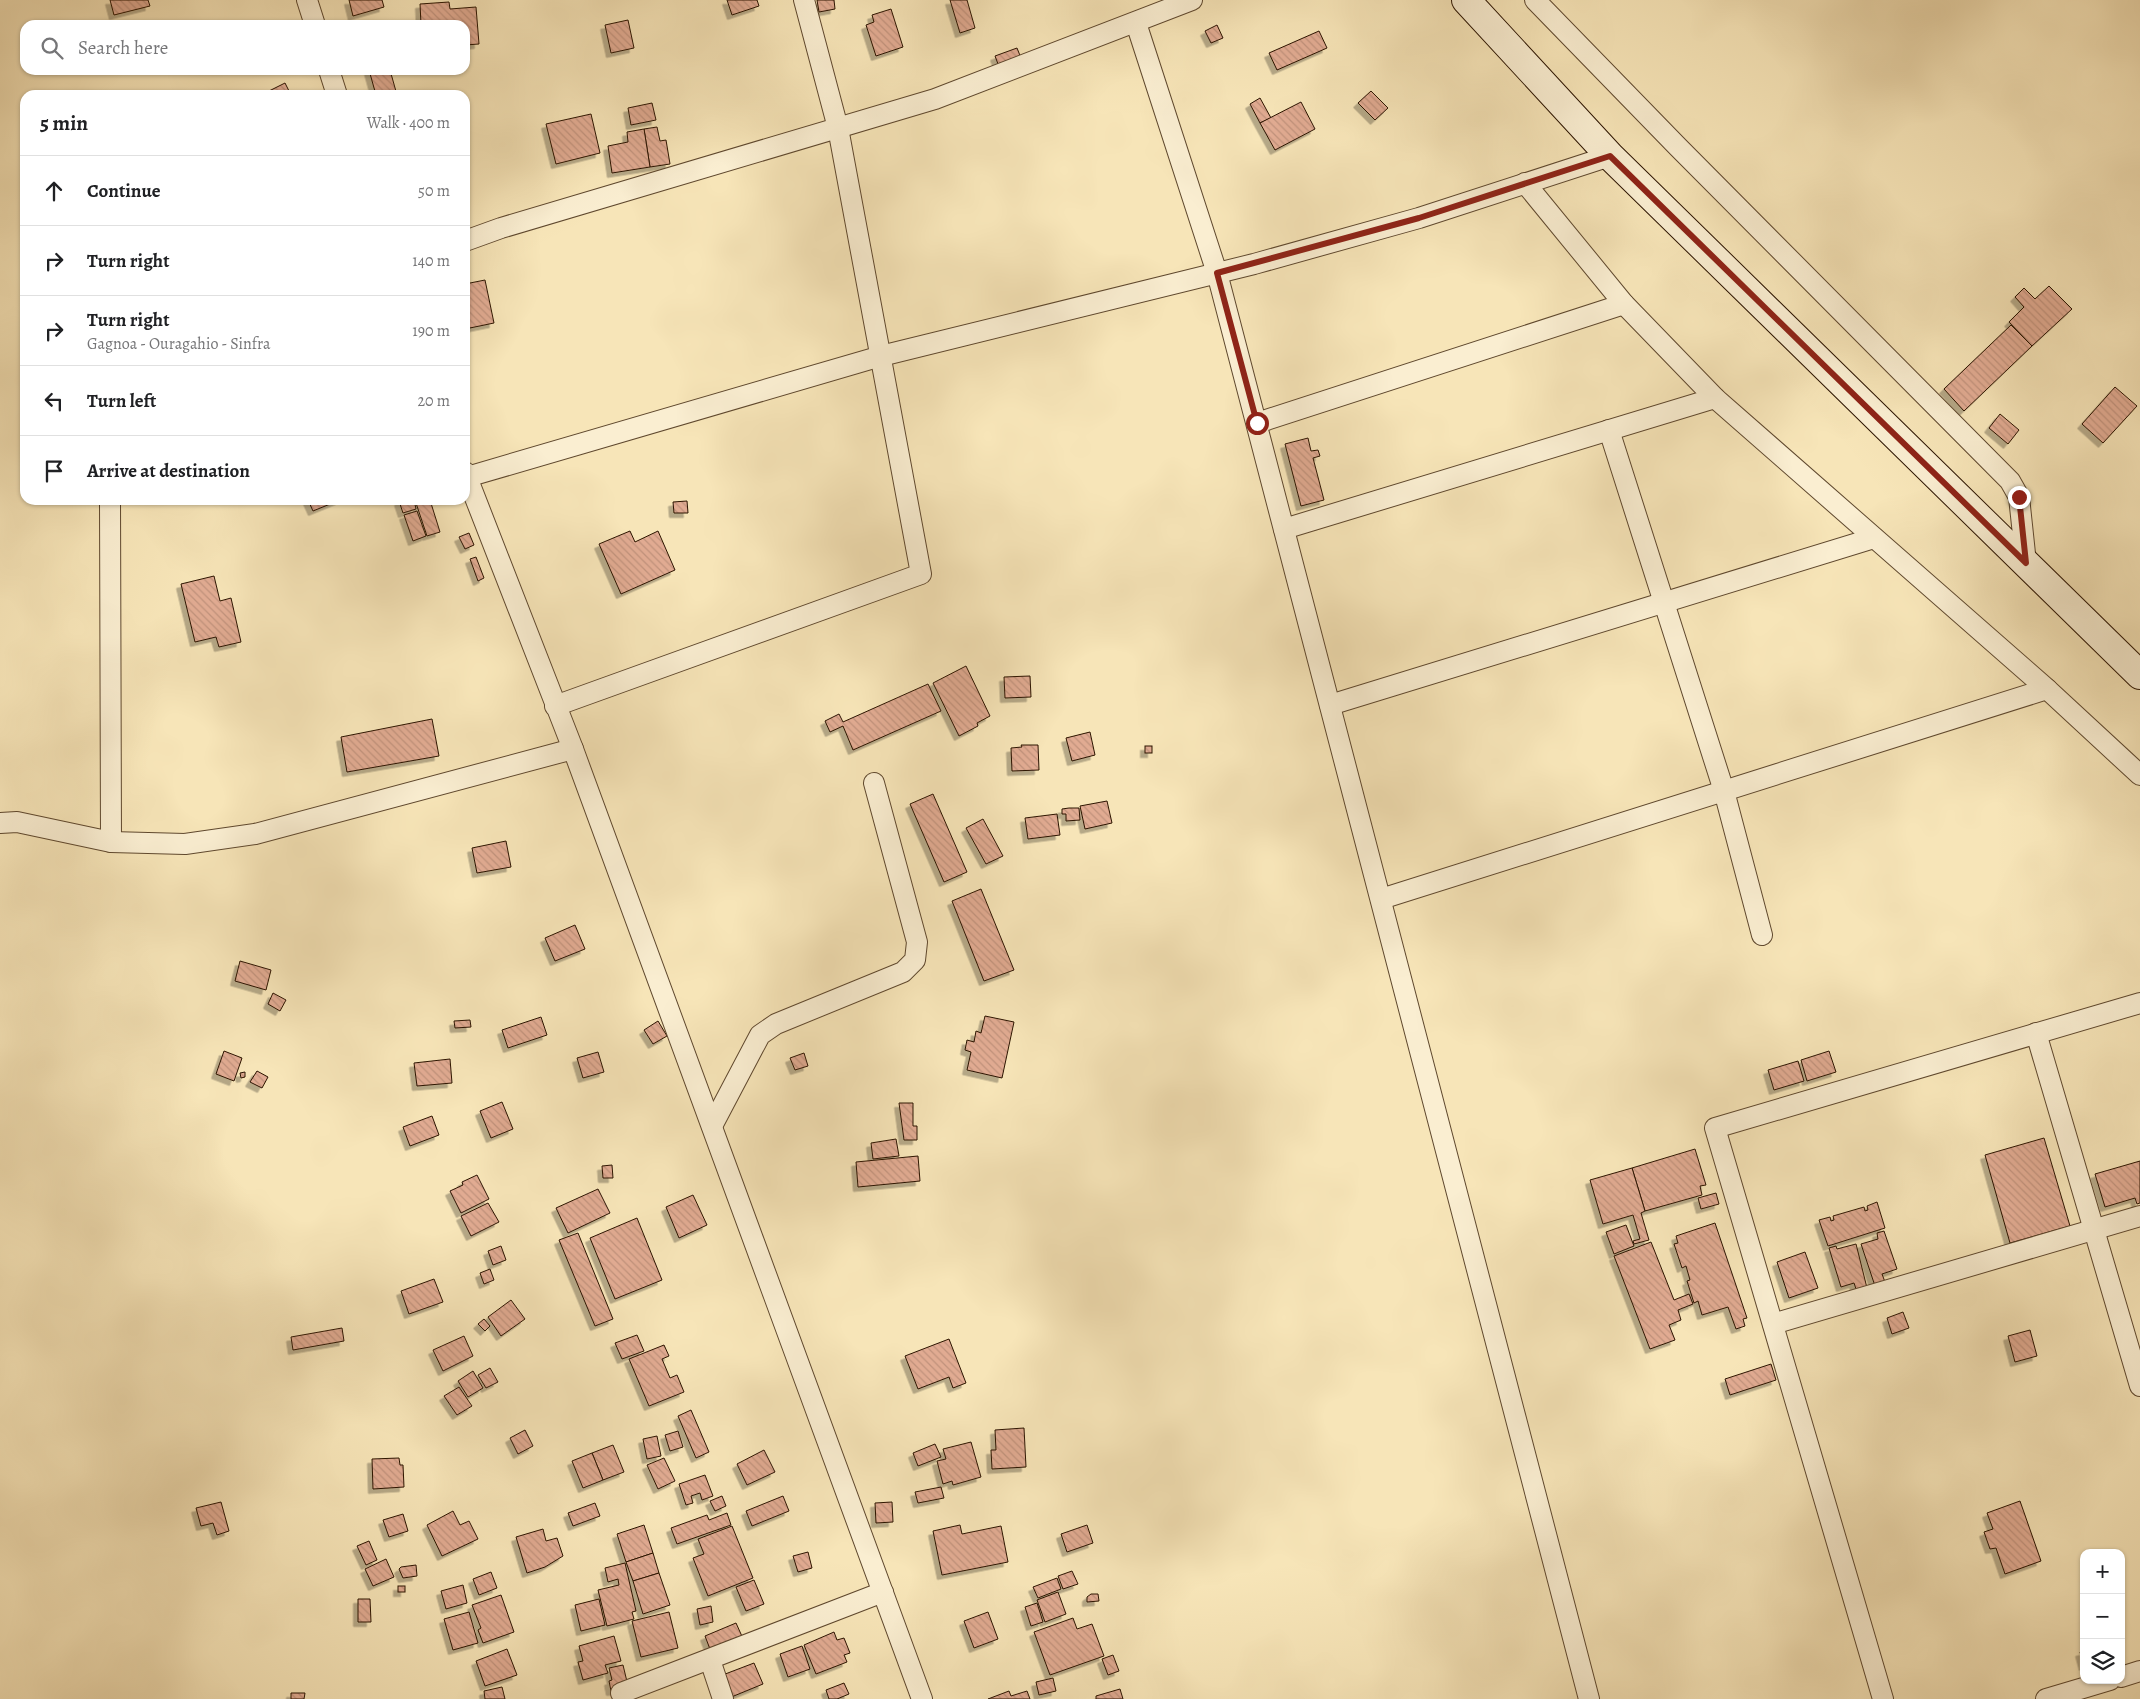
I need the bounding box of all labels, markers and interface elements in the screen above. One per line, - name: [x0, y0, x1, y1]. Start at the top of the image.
- search box: [20, 20, 470, 75]
- icon: search: [38, 34, 66, 62]
- text: Search here: [78, 35, 168, 61]
- text: 5 min: [40, 109, 88, 137]
- text: Walk · 400 m: [367, 112, 450, 134]
- icon: ahead: [40, 177, 68, 205]
- text: Continue: [87, 178, 161, 204]
- text: 50 m: [418, 180, 450, 202]
- icon: right: [40, 247, 68, 275]
- text: Turn right: [87, 248, 169, 274]
- text: 140 m: [412, 250, 450, 272]
- text: Turn right: [87, 307, 169, 333]
- icon: right: [40, 317, 68, 345]
- text: 190 m: [412, 320, 450, 342]
- text: Gagnoa - Ouragahio - Sinfra: [87, 333, 270, 355]
- icon: left: [40, 387, 68, 415]
- text: Turn left: [87, 388, 156, 414]
- text: 20 m: [417, 390, 450, 412]
- route start: [1246, 412, 1269, 435]
- icon: arrive: [40, 457, 68, 485]
- text: Arrive at destination: [87, 458, 250, 484]
- route end: [2008, 486, 2031, 509]
- map controls: [2080, 1549, 2125, 1684]
- button: +: [2080, 1549, 2125, 1594]
- button: −: [2080, 1594, 2125, 1639]
- button: layers: [2080, 1639, 2125, 1684]

